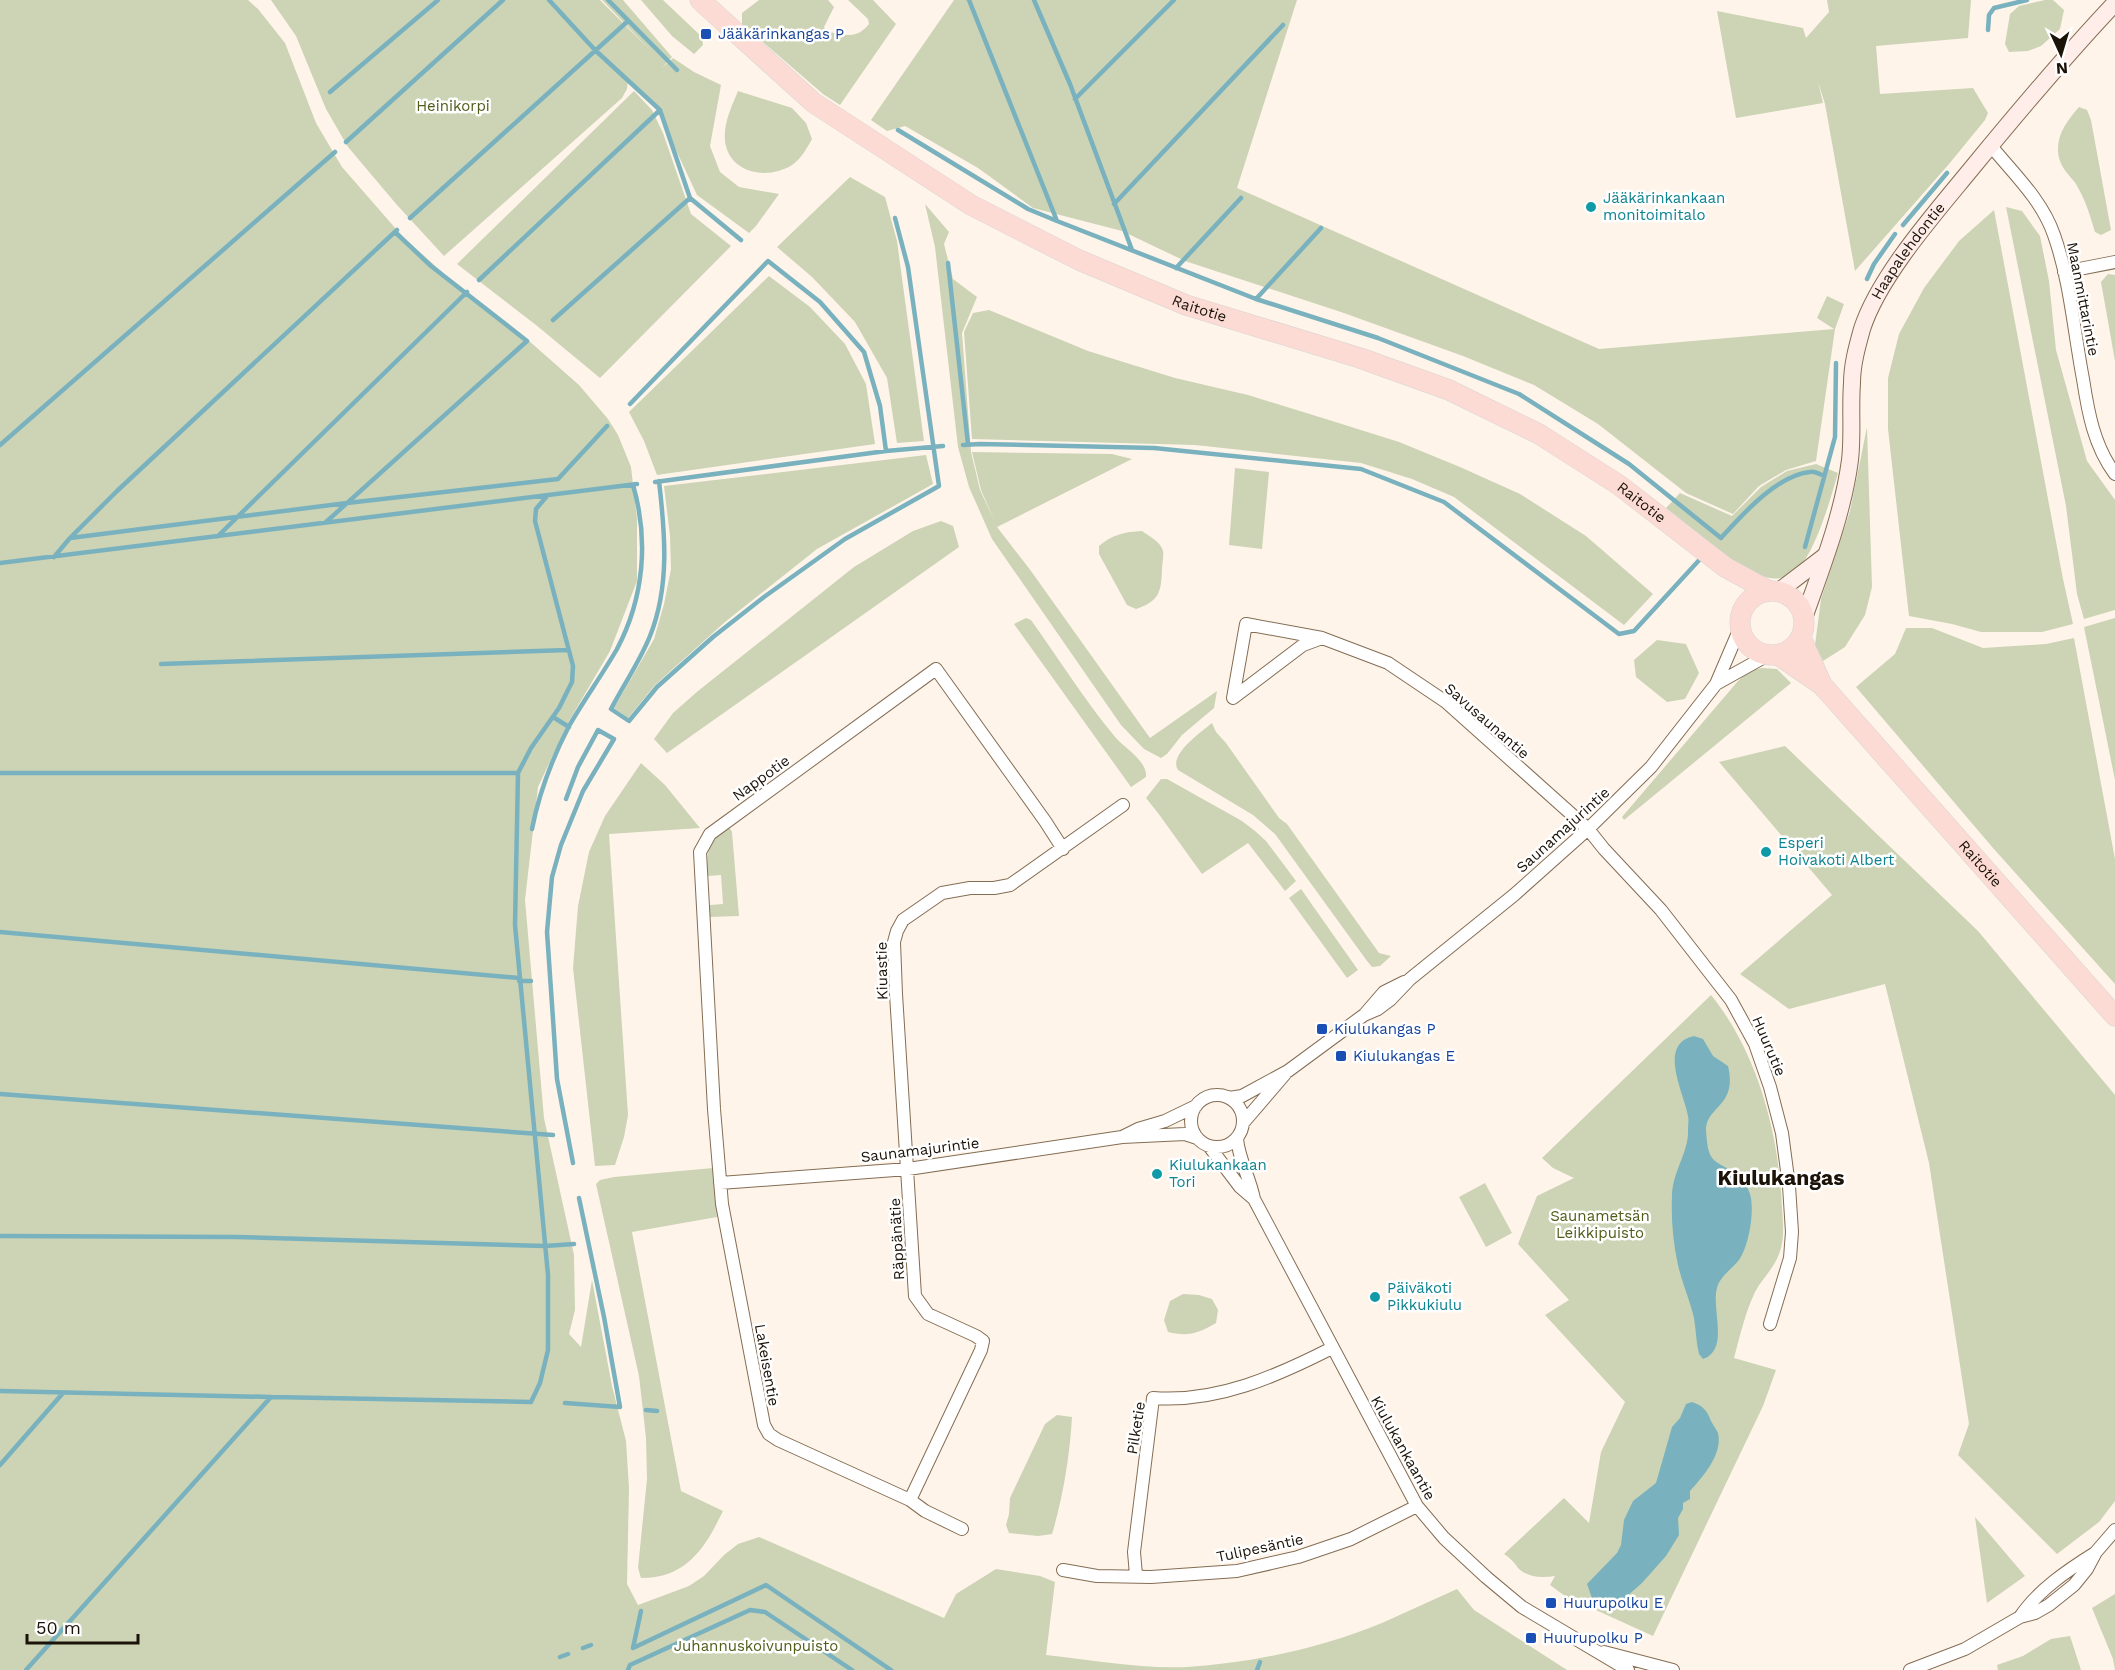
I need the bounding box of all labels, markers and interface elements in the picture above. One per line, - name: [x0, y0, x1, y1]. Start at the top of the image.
- north arrow: [2031, 24, 2091, 84]
- place label: Jääkärinkangas P: [718, 25, 844, 43]
- marker: Jääkärinkangas P: [699, 27, 713, 41]
- text: N: [2055, 59, 2069, 78]
- park label: Heinikorpi: [416, 97, 490, 115]
- place label: Jääkärinkankaan monitoimitalo: [1603, 189, 1725, 224]
- street label: Haapalehdontie: [1867, 199, 1949, 303]
- marker: Jääkärinkankaan monitoimitalo: [1584, 200, 1598, 214]
- street label: Maanmittarintie: [2063, 241, 2103, 357]
- street label: Raitotie: [1169, 291, 1229, 326]
- street label: Raitotie: [1614, 478, 1669, 527]
- street label: Savusaunantie: [1441, 679, 1533, 763]
- street label: Nappotie: [729, 751, 793, 805]
- street label: Saunamajurintie: [1513, 783, 1613, 877]
- place label: Esperi Hoivakoti Albert: [1778, 834, 1895, 869]
- street label: Raitotie: [1955, 837, 2006, 891]
- marker: Esperi Hoivakoti Albert: [1759, 845, 1773, 859]
- street label: Kiuastie: [872, 942, 892, 1000]
- street label: Huurutie: [1748, 1013, 1790, 1079]
- place label: Kiulukangas P: [1334, 1020, 1436, 1038]
- marker: Kiulukangas P: [1315, 1022, 1329, 1036]
- place label: Kiulukangas E: [1353, 1047, 1455, 1065]
- marker: Kiulukangas E: [1334, 1049, 1348, 1063]
- street label: Saunamajurintie: [860, 1134, 980, 1166]
- place label: Kiulukankaan Tori: [1169, 1156, 1267, 1191]
- district label: Kiulukangas: [1718, 1165, 1844, 1190]
- marker: Kiulukankaan Tori: [1150, 1167, 1164, 1181]
- street label: Räppänätie: [886, 1197, 908, 1281]
- park label: Saunametsän Leikkipuisto: [1550, 1207, 1650, 1242]
- place label: Päiväkoti Pikkukiulu: [1387, 1279, 1462, 1314]
- marker: Päiväkoti Pikkukiulu: [1368, 1290, 1382, 1304]
- street label: Lakeisentie: [751, 1323, 783, 1407]
- street label: Kiulukankaantie: [1367, 1393, 1439, 1503]
- street label: Pilketie: [1123, 1400, 1149, 1456]
- street label: Tulipesäntie: [1215, 1530, 1305, 1566]
- place label: Huurupolku E: [1563, 1594, 1663, 1612]
- marker: Huurupolku E: [1544, 1596, 1558, 1610]
- scale bar: [27, 1607, 138, 1645]
- text: 50 m: [36, 1617, 81, 1638]
- place label: Huurupolku P: [1543, 1629, 1643, 1647]
- marker: Huurupolku P: [1524, 1631, 1538, 1645]
- park label: Juhannuskoivunpuisto: [674, 1637, 838, 1655]

